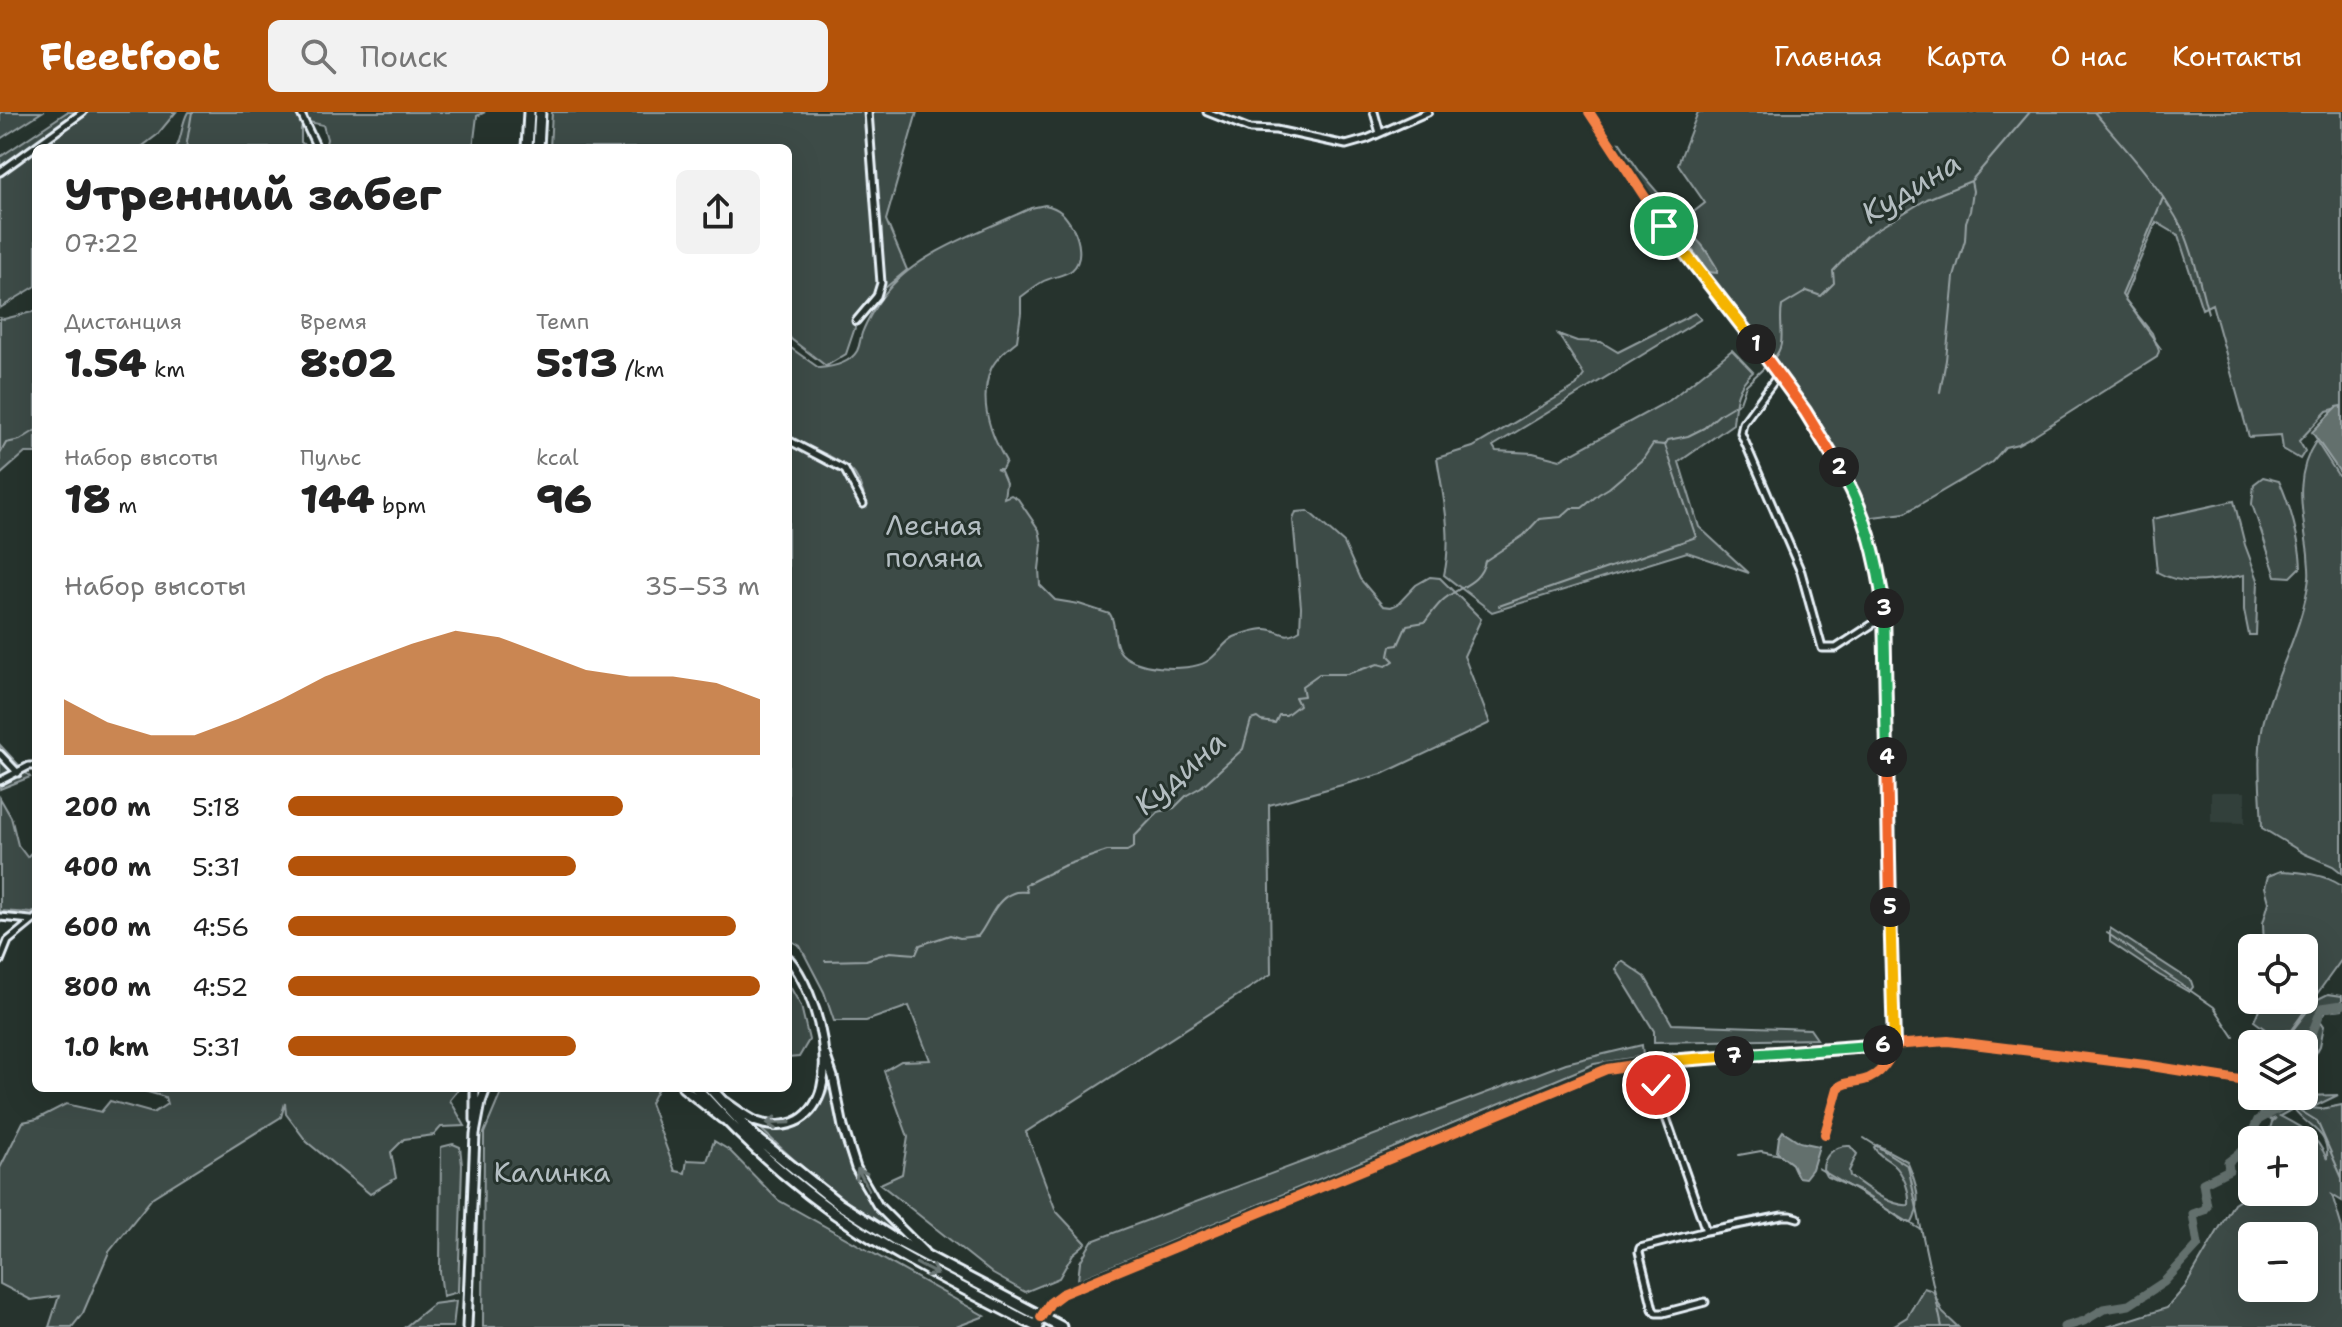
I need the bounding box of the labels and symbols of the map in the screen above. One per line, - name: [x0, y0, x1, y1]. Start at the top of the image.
- water label: Кудина: [1853, 142, 1968, 233]
- pin: [1630, 192, 1698, 260]
- pin: 1: [1736, 324, 1776, 364]
- pin: 2: [1819, 447, 1859, 487]
- park label: Лесная поляна: [885, 506, 983, 576]
- pin: 3: [1864, 588, 1904, 628]
- water label: Кудина: [1125, 721, 1235, 824]
- pin: 4: [1867, 737, 1907, 777]
- pin: 5: [1870, 887, 1910, 927]
- pin: 6: [1863, 1025, 1903, 1065]
- pin: 7: [1714, 1036, 1754, 1076]
- pin: [1622, 1051, 1690, 1119]
- one-way arrow: [765, 1116, 791, 1131]
- park label: Калинка: [493, 1153, 611, 1191]
- one-way arrow: [854, 1168, 870, 1191]
- one-way arrow: [915, 1261, 938, 1277]

